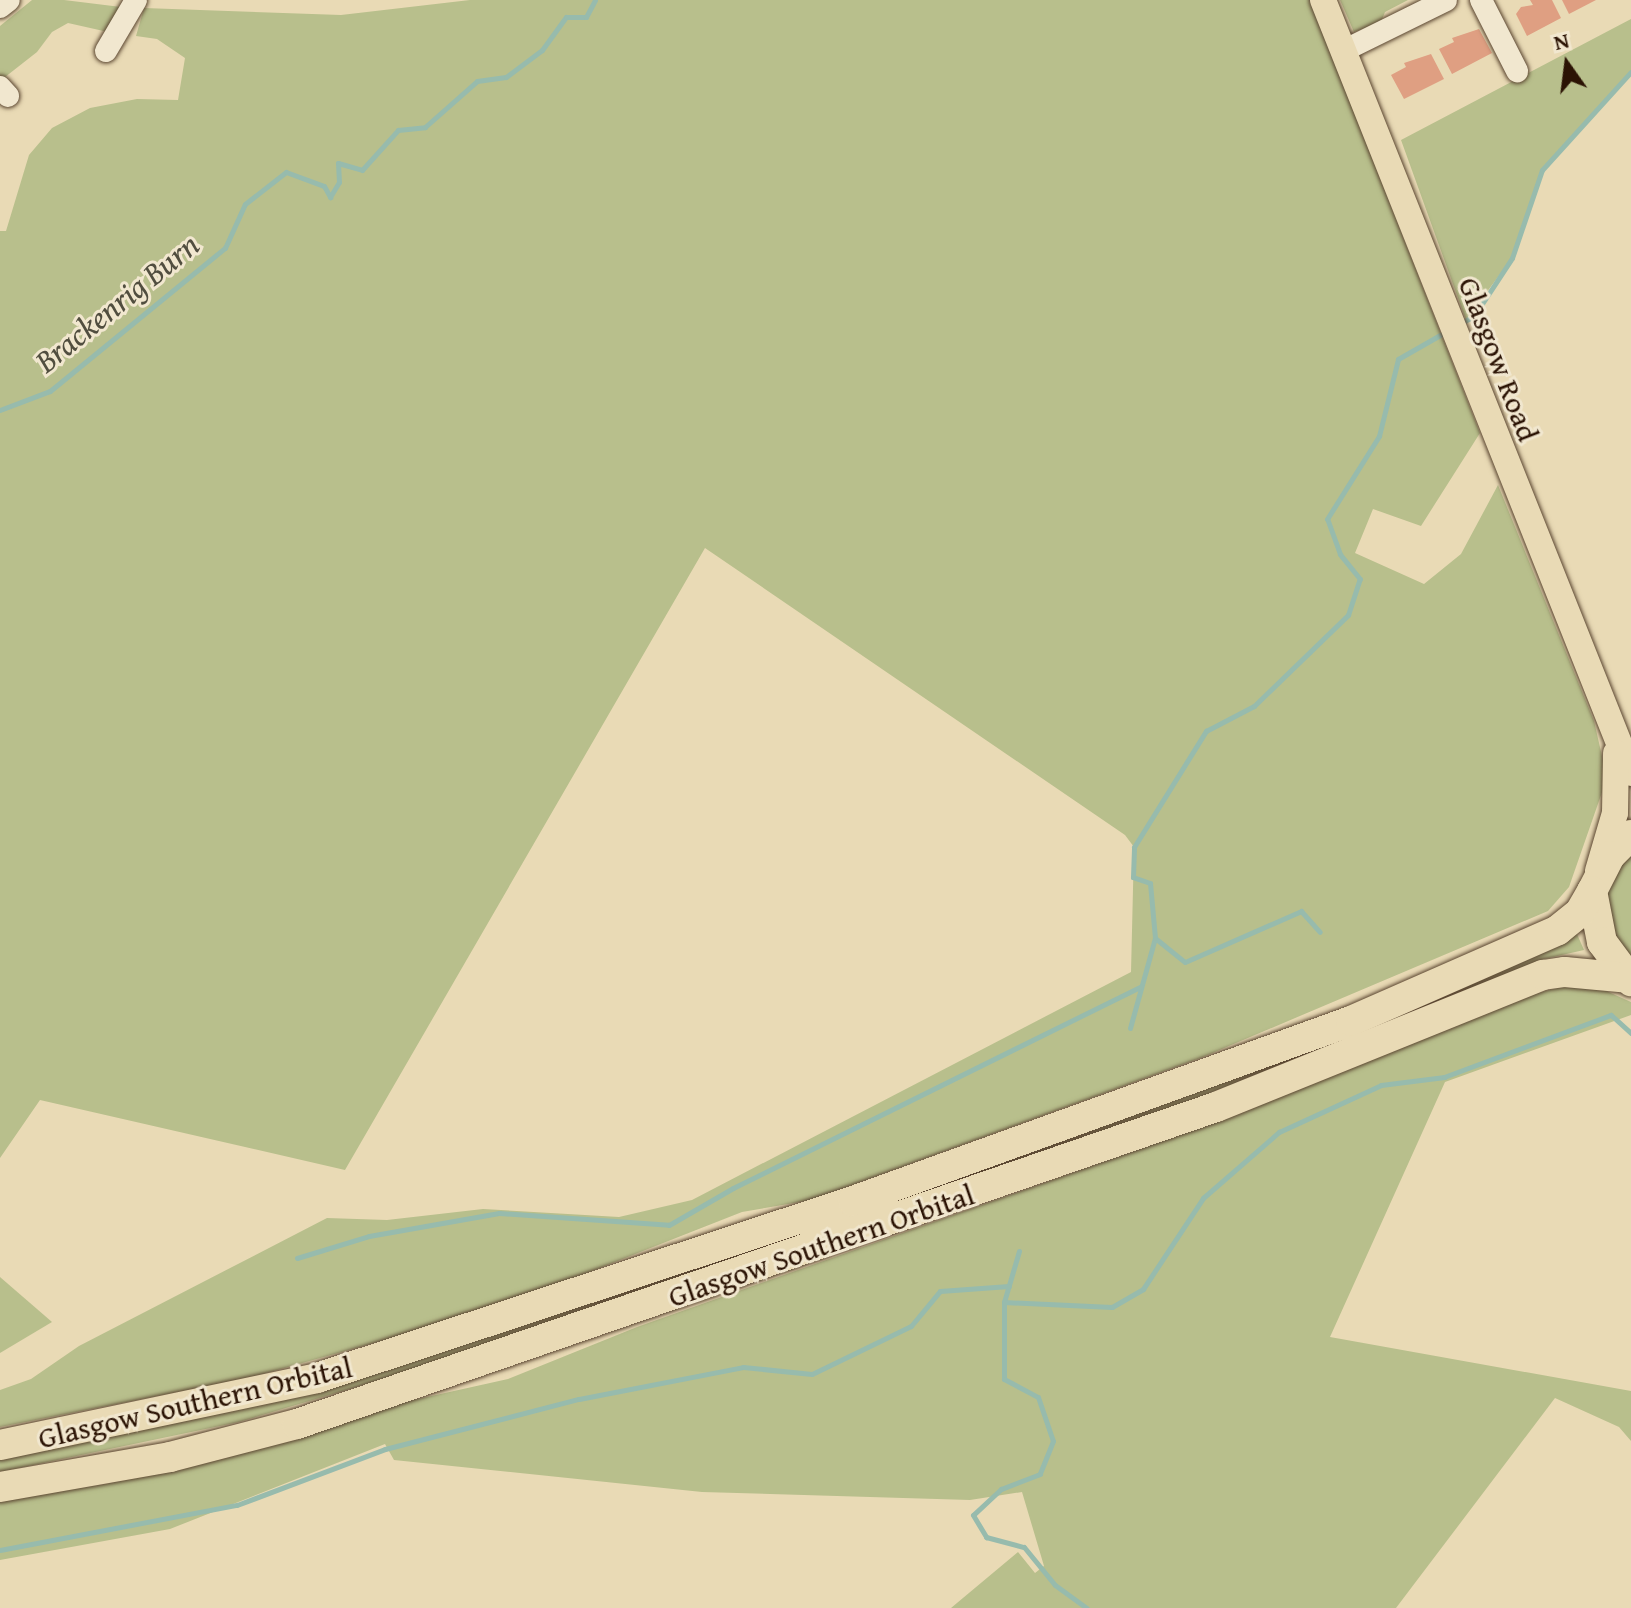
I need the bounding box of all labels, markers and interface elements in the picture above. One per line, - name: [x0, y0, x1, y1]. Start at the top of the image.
- text: N: [1550, 23, 1572, 58]
- north arrow: [1527, 24, 1607, 104]
- water label: Brackenrig Burn: [27, 225, 207, 381]
- street label: Glasgow Road: [1451, 272, 1547, 446]
- street label: Glasgow Southern Orbital: [663, 1176, 979, 1314]
- street label: Glasgow Southern Orbital: [35, 1348, 355, 1456]

